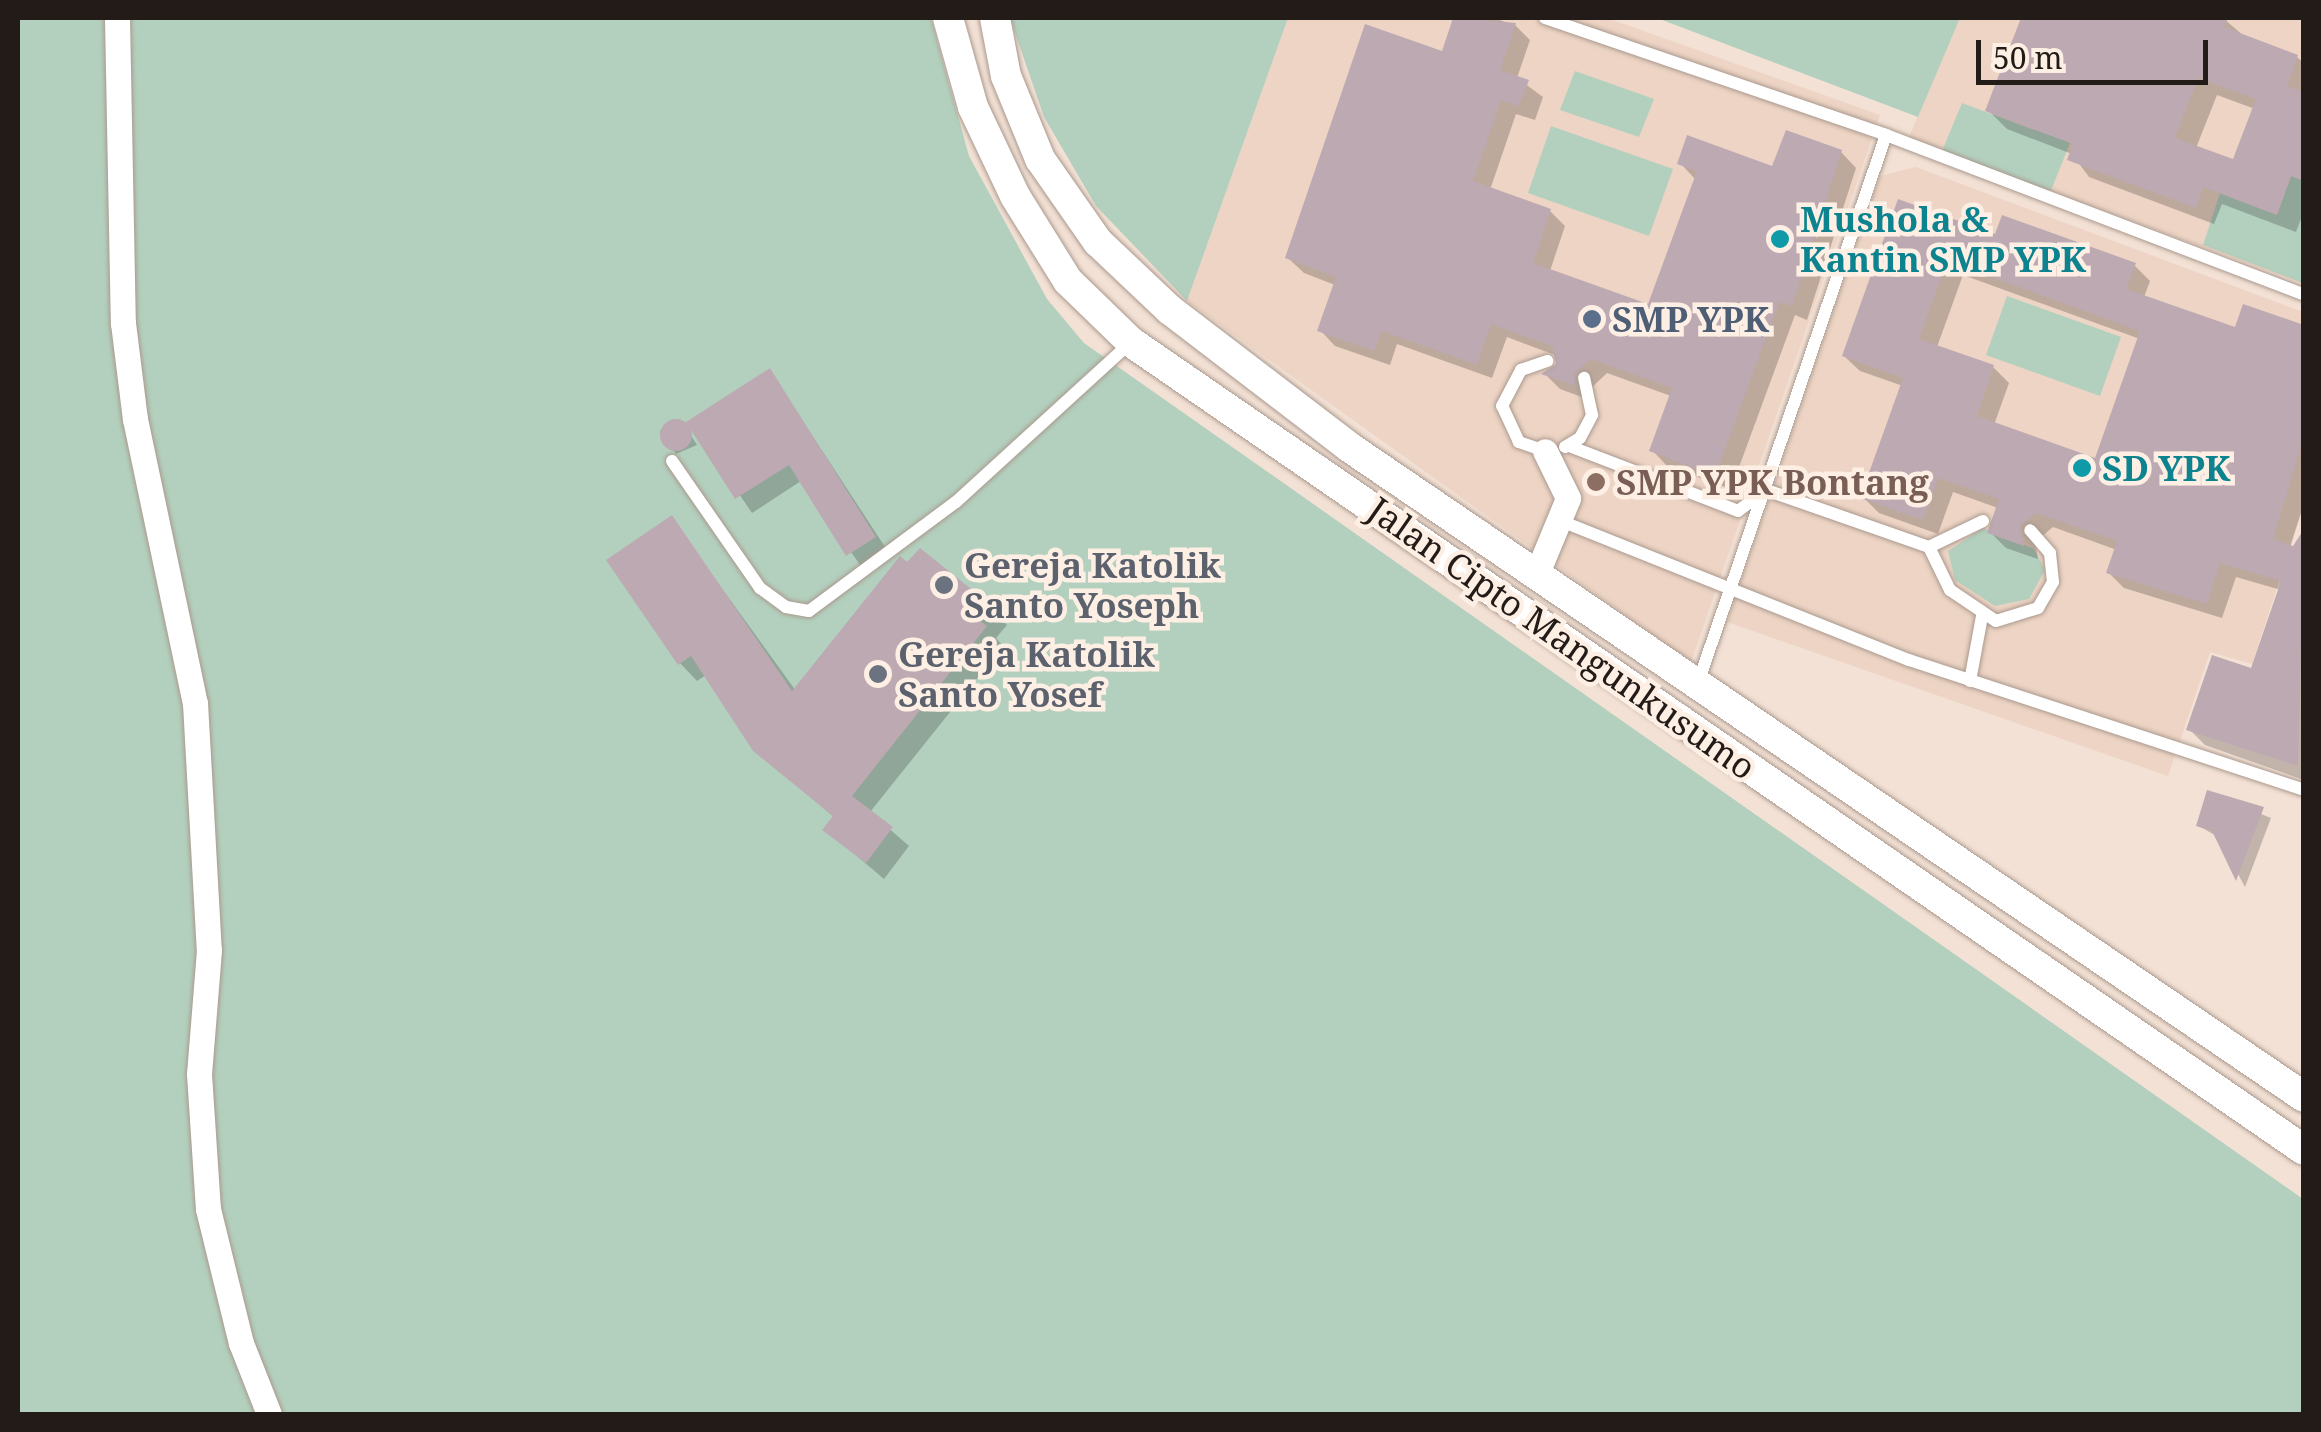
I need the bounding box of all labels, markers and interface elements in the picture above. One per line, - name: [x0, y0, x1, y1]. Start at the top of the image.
- scale bar: [1981, 20, 2214, 82]
- text: 50 m: [1993, 37, 2063, 78]
- place label: Mushola & Kantin SMP YPK: [1800, 198, 2086, 280]
- marker: Mushola & Kantin SMP YPK: [1769, 228, 1791, 250]
- place label: SMP YPK: [1612, 298, 1769, 340]
- marker: SMP YPK: [1581, 308, 1603, 330]
- place label: SD YPK: [2102, 447, 2230, 489]
- marker: SD YPK: [2071, 457, 2093, 479]
- place label: SMP YPK Bontang: [1616, 461, 1929, 503]
- marker: SMP YPK Bontang: [1585, 471, 1607, 493]
- street label: Jalan Cipto Mangunkusumo: [1360, 488, 1764, 788]
- place label: Gereja Katolik Santo Yoseph: [964, 544, 1221, 626]
- marker: Gereja Katolik Santo Yoseph: [933, 574, 955, 596]
- place label: Gereja Katolik Santo Yosef: [898, 633, 1155, 715]
- marker: Gereja Katolik Santo Yosef: [867, 663, 889, 685]

